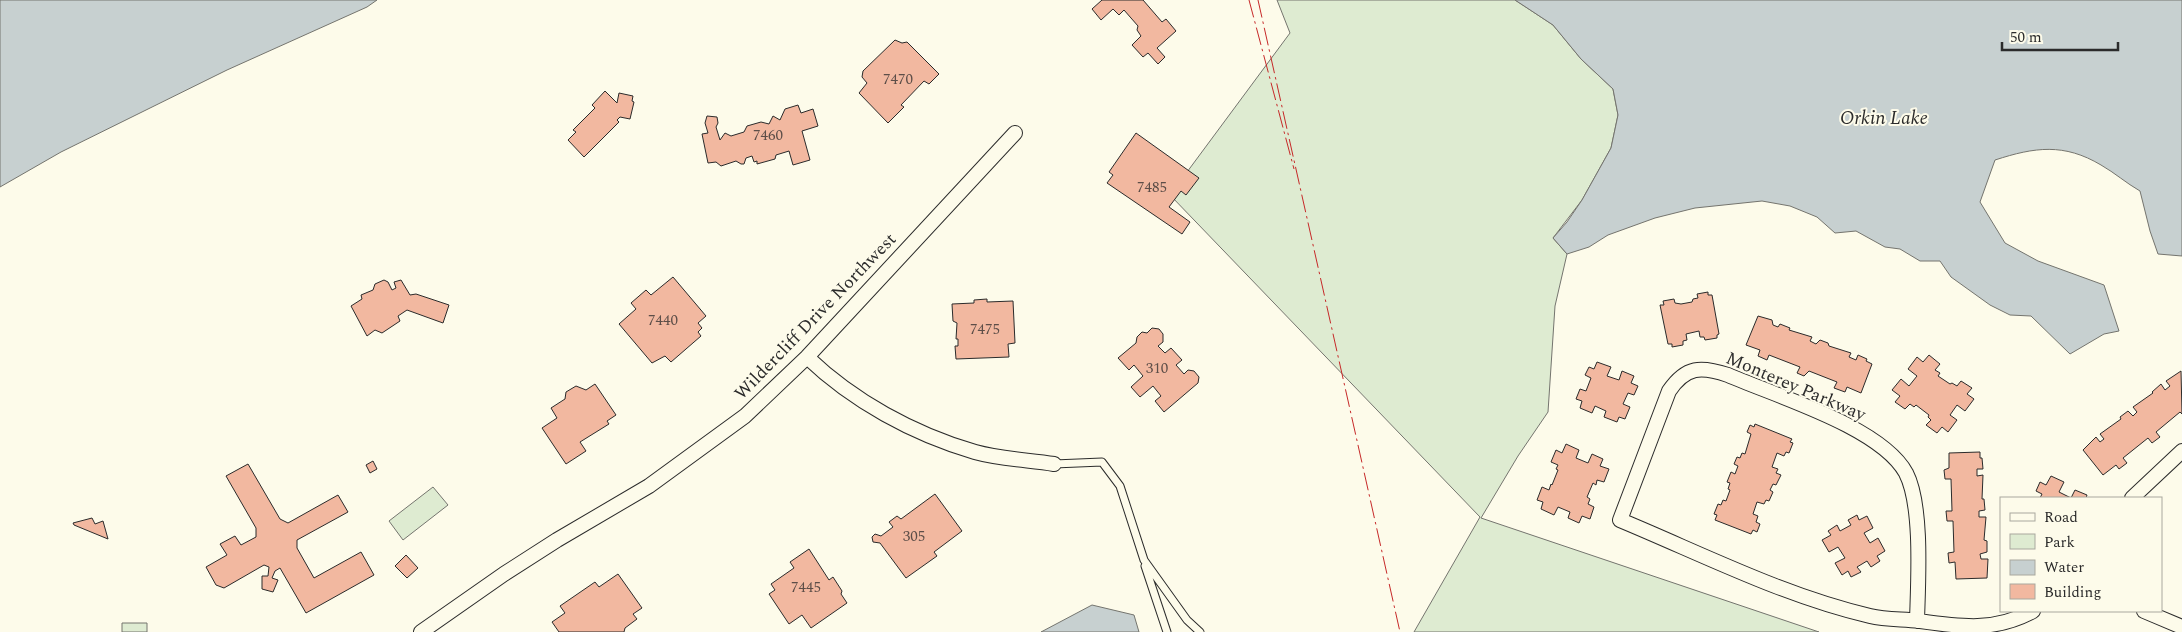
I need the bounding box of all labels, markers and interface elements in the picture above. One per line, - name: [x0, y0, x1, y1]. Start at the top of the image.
- scale bar: [2002, 20, 2118, 52]
- text: 50 m: [2010, 26, 2042, 49]
- house number: 7470: [883, 68, 913, 91]
- water label: Orkin Lake: [1840, 104, 1928, 133]
- house number: 7460: [753, 124, 783, 147]
- house number: 7485: [1137, 176, 1167, 199]
- street label: Wildercliff Drive Northwest: [728, 227, 903, 406]
- house number: 7440: [648, 309, 678, 332]
- house number: 7475: [970, 318, 1000, 341]
- street label: Monterey Parkway: [1722, 345, 1871, 429]
- house number: 310: [1146, 357, 1168, 380]
- legend: [2000, 497, 2162, 612]
- text: Road: [2044, 506, 2078, 529]
- house number: 305: [903, 525, 925, 548]
- text: Park: [2044, 531, 2075, 554]
- text: Water: [2044, 556, 2084, 579]
- house number: 7445: [791, 576, 821, 599]
- text: Building: [2044, 581, 2101, 604]

